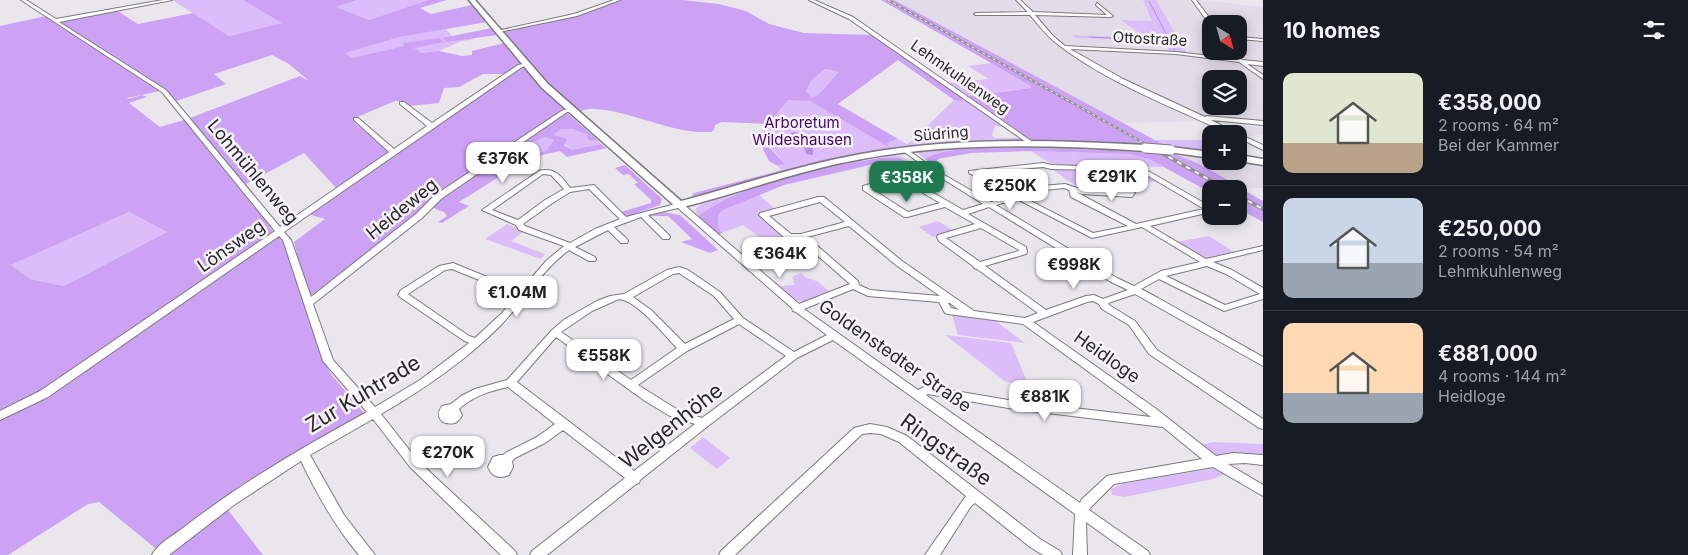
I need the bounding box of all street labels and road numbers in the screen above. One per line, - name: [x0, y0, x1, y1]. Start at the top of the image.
- street label: Ottostraße: [1112, 27, 1188, 50]
- street label: Lehmkuhlenweg: [907, 35, 1013, 118]
- street label: Lohmühlenweg: [204, 115, 303, 228]
- street label: Südring: [913, 122, 969, 145]
- street label: Heideweg: [362, 174, 441, 244]
- street label: Lönsweg: [193, 215, 268, 276]
- street label: Goldenstedter Straße: [815, 295, 976, 416]
- street label: Heidloge: [1070, 326, 1144, 387]
- street label: Zur Kuhtrade: [301, 350, 425, 438]
- street label: Welgenhöhe: [614, 378, 727, 474]
- street label: Ringstraße: [896, 408, 997, 491]

